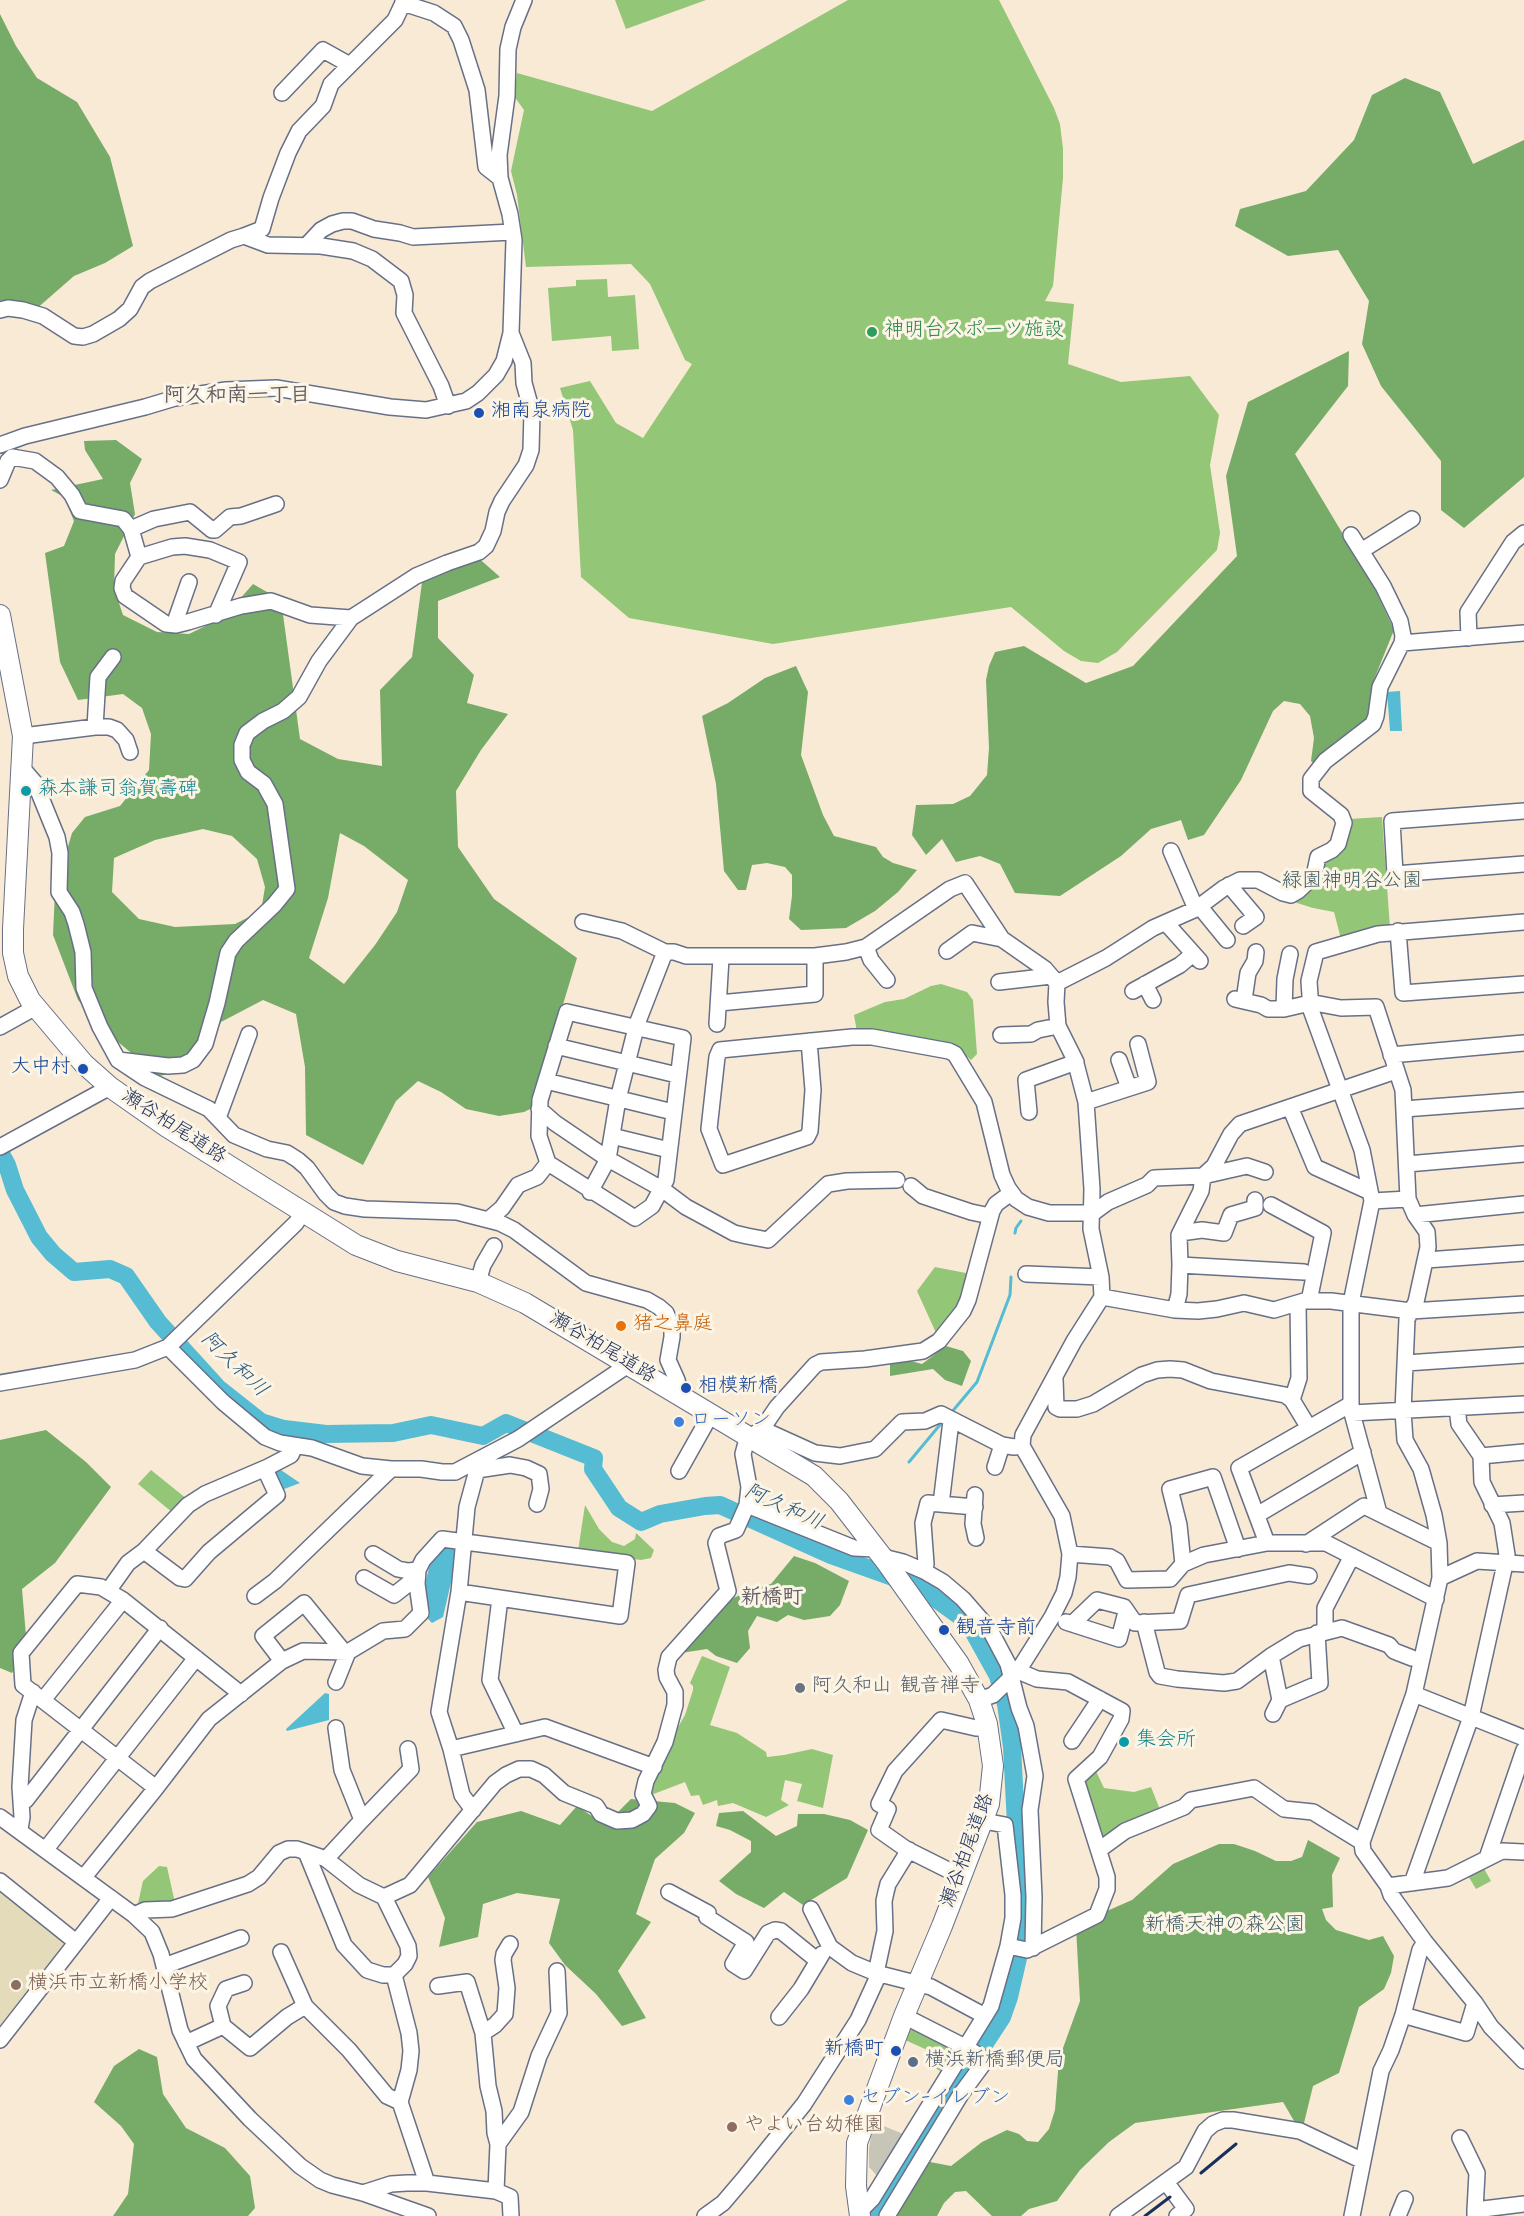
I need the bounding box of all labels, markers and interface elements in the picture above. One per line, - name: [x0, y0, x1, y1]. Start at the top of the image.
- place label: 神明台スポーツ施設: [884, 320, 1064, 344]
- marker: 神明台スポーツ施設: [865, 325, 879, 339]
- district label: 阿久和南一丁目: [164, 384, 310, 410]
- place label: 湘南泉病院: [491, 401, 591, 425]
- marker: 湘南泉病院: [472, 406, 486, 420]
- place label: 森本謙司翁賀壽碑: [38, 779, 198, 803]
- marker: 森本謙司翁賀壽碑: [19, 784, 33, 798]
- park label: 緑園神明谷公園: [1282, 871, 1422, 895]
- place label: 大中村: [11, 1057, 71, 1081]
- marker: 大中村: [76, 1062, 90, 1076]
- street label: 瀬谷柏尾道路: [116, 1085, 230, 1171]
- street label: 瀬谷柏尾道路: [544, 1308, 660, 1390]
- place label: 猪之鼻庭: [633, 1314, 713, 1338]
- marker: 猪之鼻庭: [614, 1319, 628, 1333]
- water label: 阿久和川: [194, 1328, 272, 1404]
- place label: 相模新橋: [698, 1376, 778, 1400]
- marker: 相模新橋: [679, 1381, 693, 1395]
- place label: ローソン: [691, 1410, 771, 1434]
- marker: ローソン: [672, 1415, 686, 1429]
- water label: 阿久和川: [740, 1480, 826, 1538]
- district label: 新橋町: [741, 1586, 803, 1612]
- place label: 観音寺前: [956, 1618, 1036, 1642]
- marker: 観音寺前: [937, 1623, 951, 1637]
- place label: 阿久和山 観音禅寺: [812, 1676, 980, 1700]
- marker: 阿久和山 観音禅寺: [793, 1681, 807, 1695]
- place label: 集会所: [1136, 1730, 1196, 1754]
- marker: 集会所: [1117, 1735, 1131, 1749]
- street label: 瀬谷柏尾道路: [937, 1791, 1001, 1911]
- park label: 新橋天神の森公園: [1145, 1915, 1305, 1939]
- place label: 横浜市立新橋小学校: [28, 1973, 208, 1997]
- marker: 横浜市立新橋小学校: [9, 1978, 23, 1992]
- place label: 新橋町: [824, 2039, 884, 2063]
- marker: 新橋町: [889, 2044, 903, 2058]
- place label: 横浜新橋郵便局: [925, 2050, 1065, 2074]
- marker: 横浜新橋郵便局: [906, 2055, 920, 2069]
- place label: セブン-イレブン: [861, 2088, 1010, 2112]
- marker: セブン-イレブン: [842, 2093, 856, 2107]
- place label: やよい台幼稚園: [744, 2115, 884, 2139]
- marker: やよい台幼稚園: [725, 2120, 739, 2134]

